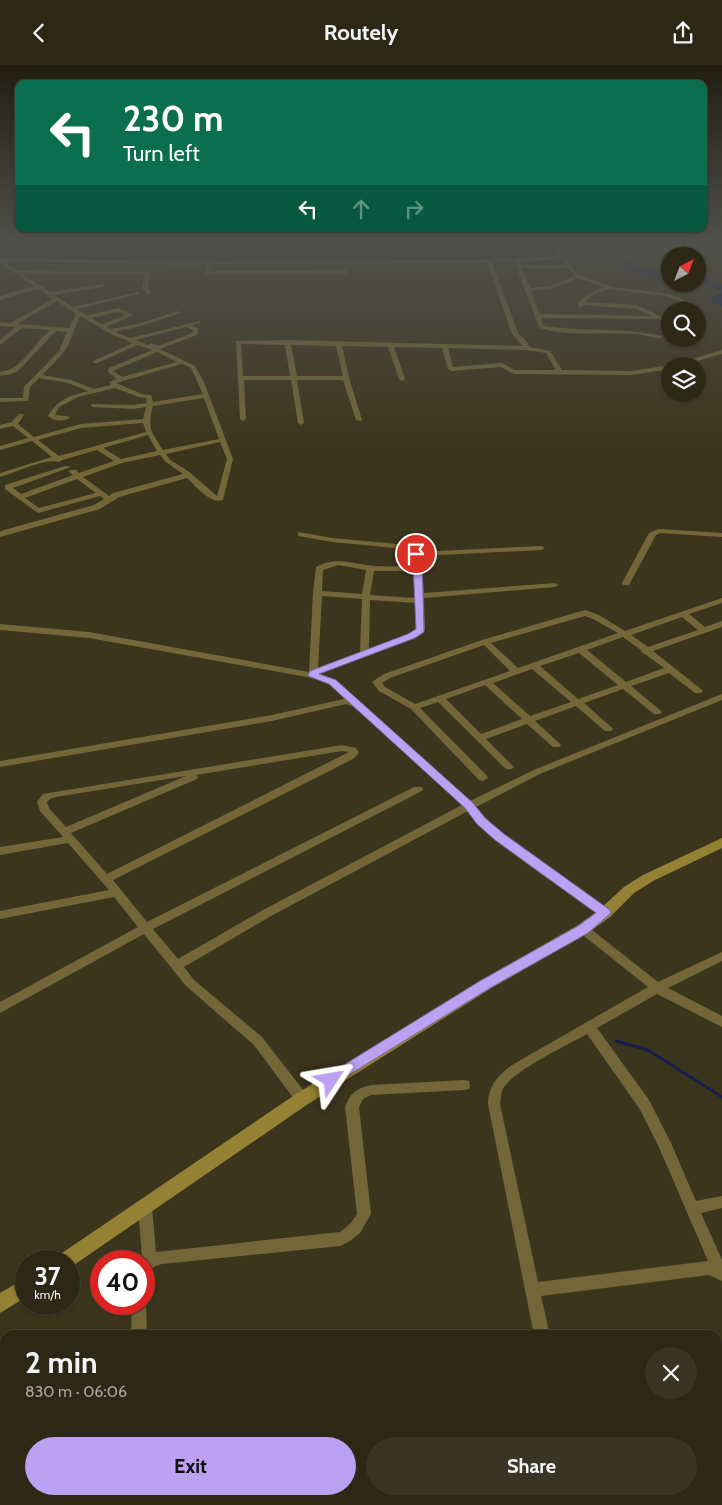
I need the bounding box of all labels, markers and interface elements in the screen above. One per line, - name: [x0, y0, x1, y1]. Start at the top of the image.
- icon: back: [25, 19, 53, 47]
- text: Routely: [324, 19, 398, 46]
- icon: share: [669, 19, 697, 47]
- text: 230 m: [123, 97, 223, 140]
- icon: left: [40, 100, 105, 165]
- text: Turn left: [123, 140, 200, 167]
- icon: left: [294, 195, 322, 223]
- icon: ahead: [347, 195, 375, 223]
- icon: right: [400, 195, 428, 223]
- north arrow: [661, 247, 706, 293]
- map controls: [661, 247, 706, 402]
- button: search: [661, 302, 706, 347]
- button: layers: [661, 357, 706, 402]
- pin: [395, 533, 437, 575]
- icon: arrive: [402, 540, 430, 568]
- position arrow: [304, 1053, 356, 1105]
- speed limit sign: 40: [90, 1250, 155, 1315]
- text: 37: [34, 1261, 61, 1291]
- text: km/h: [34, 1287, 61, 1302]
- text: 2 min: [25, 1344, 97, 1381]
- button: close: [645, 1347, 697, 1399]
- text: 830 m · 06:06: [25, 1382, 127, 1401]
- button: Exit: [25, 1437, 356, 1495]
- button: Share: [366, 1437, 697, 1495]

